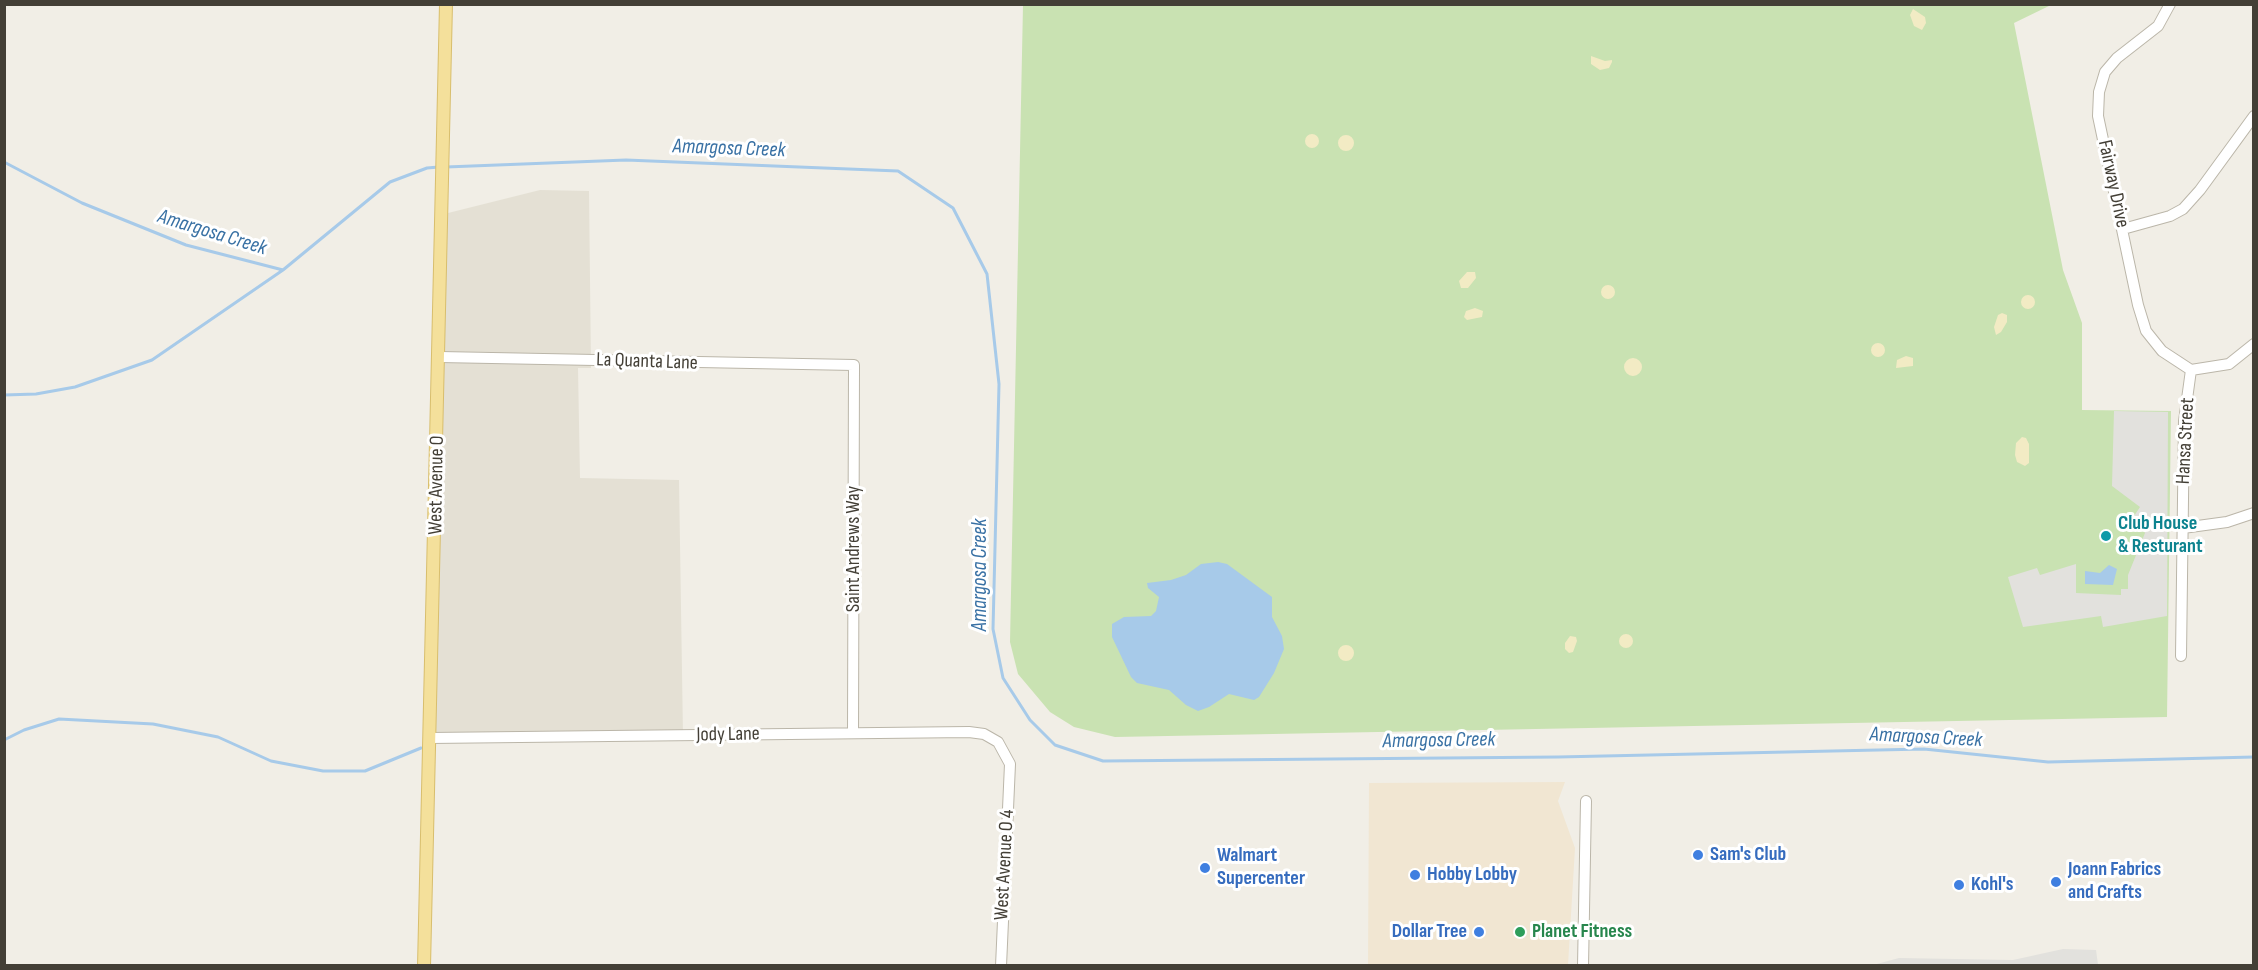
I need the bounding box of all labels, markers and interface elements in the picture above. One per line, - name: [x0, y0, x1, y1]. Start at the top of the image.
- water label: Amargosa Creek: [672, 134, 786, 164]
- street label: Fairway Drive: [2092, 138, 2134, 230]
- water label: Amargosa Creek: [155, 205, 269, 261]
- street label: La Quanta Lane: [596, 348, 698, 376]
- street label: Hansa Street: [2172, 397, 2200, 485]
- street label: West Avenue O: [424, 435, 450, 535]
- street label: Saint Andrews Way: [842, 486, 866, 612]
- place label: Club House & Resturant: [2118, 512, 2203, 559]
- water label: Amargosa Creek: [968, 519, 994, 631]
- marker: Club House & Resturant: [2099, 529, 2113, 543]
- street label: Jody Lane: [696, 722, 760, 748]
- water label: Amargosa Creek: [1869, 722, 1983, 754]
- water label: Amargosa Creek: [1383, 727, 1495, 755]
- street label: West Avenue O 4: [990, 809, 1020, 921]
- place label: Sam's Club: [1710, 843, 1786, 867]
- place label: Walmart Supercenter: [1217, 844, 1305, 891]
- marker: Sam's Club: [1691, 848, 1705, 862]
- place label: Joann Fabrics and Crafts: [2068, 858, 2161, 905]
- marker: Walmart Supercenter: [1198, 861, 1212, 875]
- place label: Hobby Lobby: [1427, 863, 1517, 887]
- marker: Hobby Lobby: [1408, 868, 1422, 882]
- place label: Kohl's: [1971, 873, 2013, 897]
- marker: Joann Fabrics and Crafts: [2049, 875, 2063, 889]
- marker: Kohl's: [1952, 878, 1966, 892]
- place label: Dollar Tree: [1392, 920, 1467, 944]
- place label: Planet Fitness: [1532, 920, 1632, 944]
- marker: Dollar Tree: [1472, 925, 1486, 939]
- marker: Planet Fitness: [1513, 925, 1527, 939]

